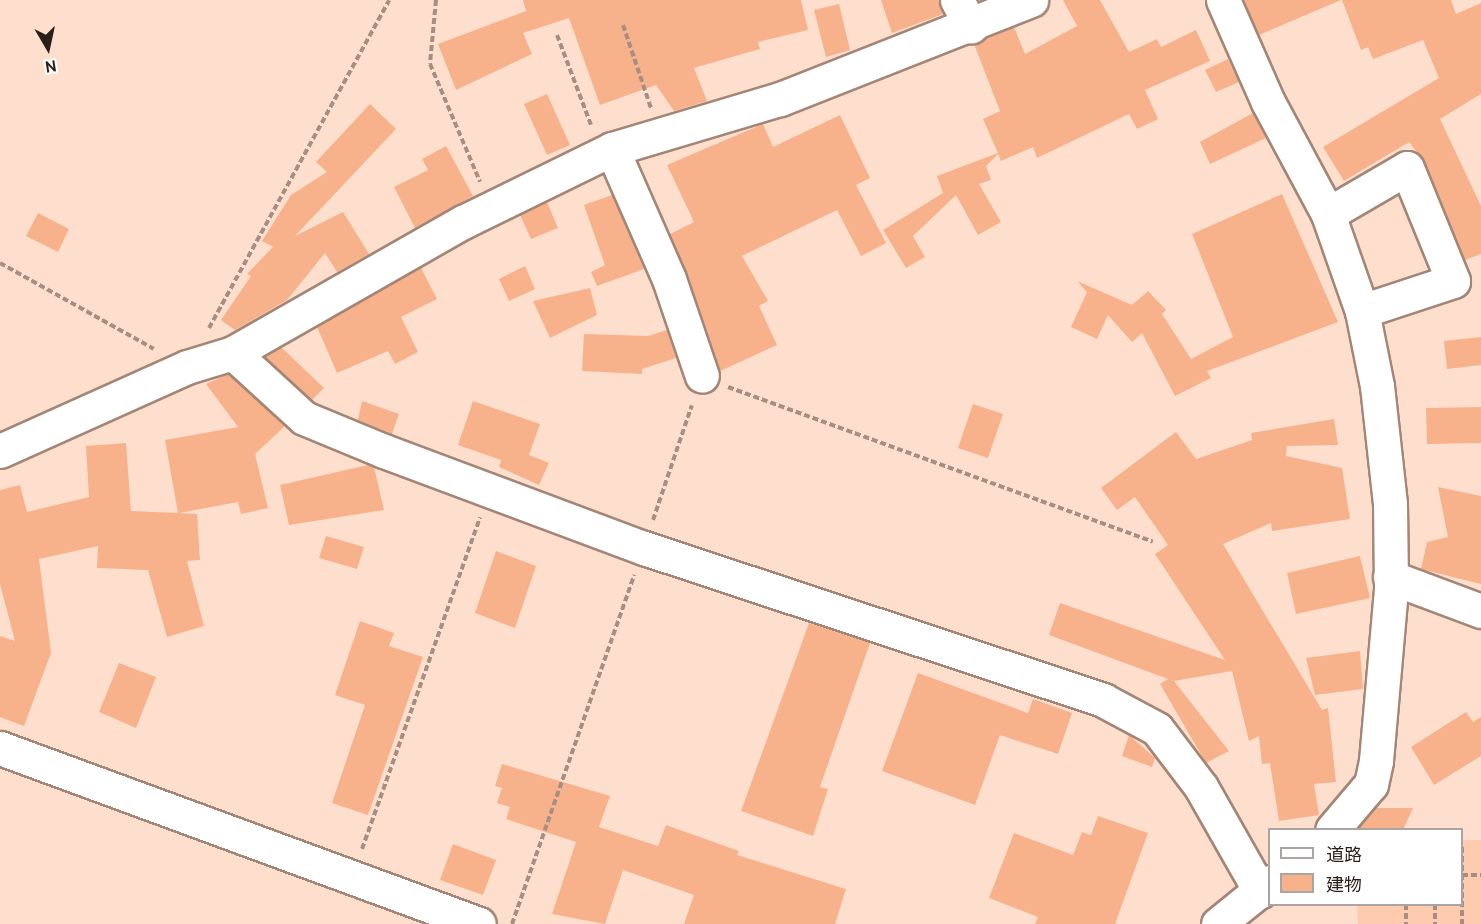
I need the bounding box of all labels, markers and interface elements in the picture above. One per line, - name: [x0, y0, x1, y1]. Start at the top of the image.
- north arrow: [18, 18, 78, 78]
- text: N: [44, 56, 58, 77]
- legend: [1268, 828, 1463, 906]
- text: 道路: [1326, 844, 1362, 866]
- text: 建物: [1326, 874, 1362, 896]

